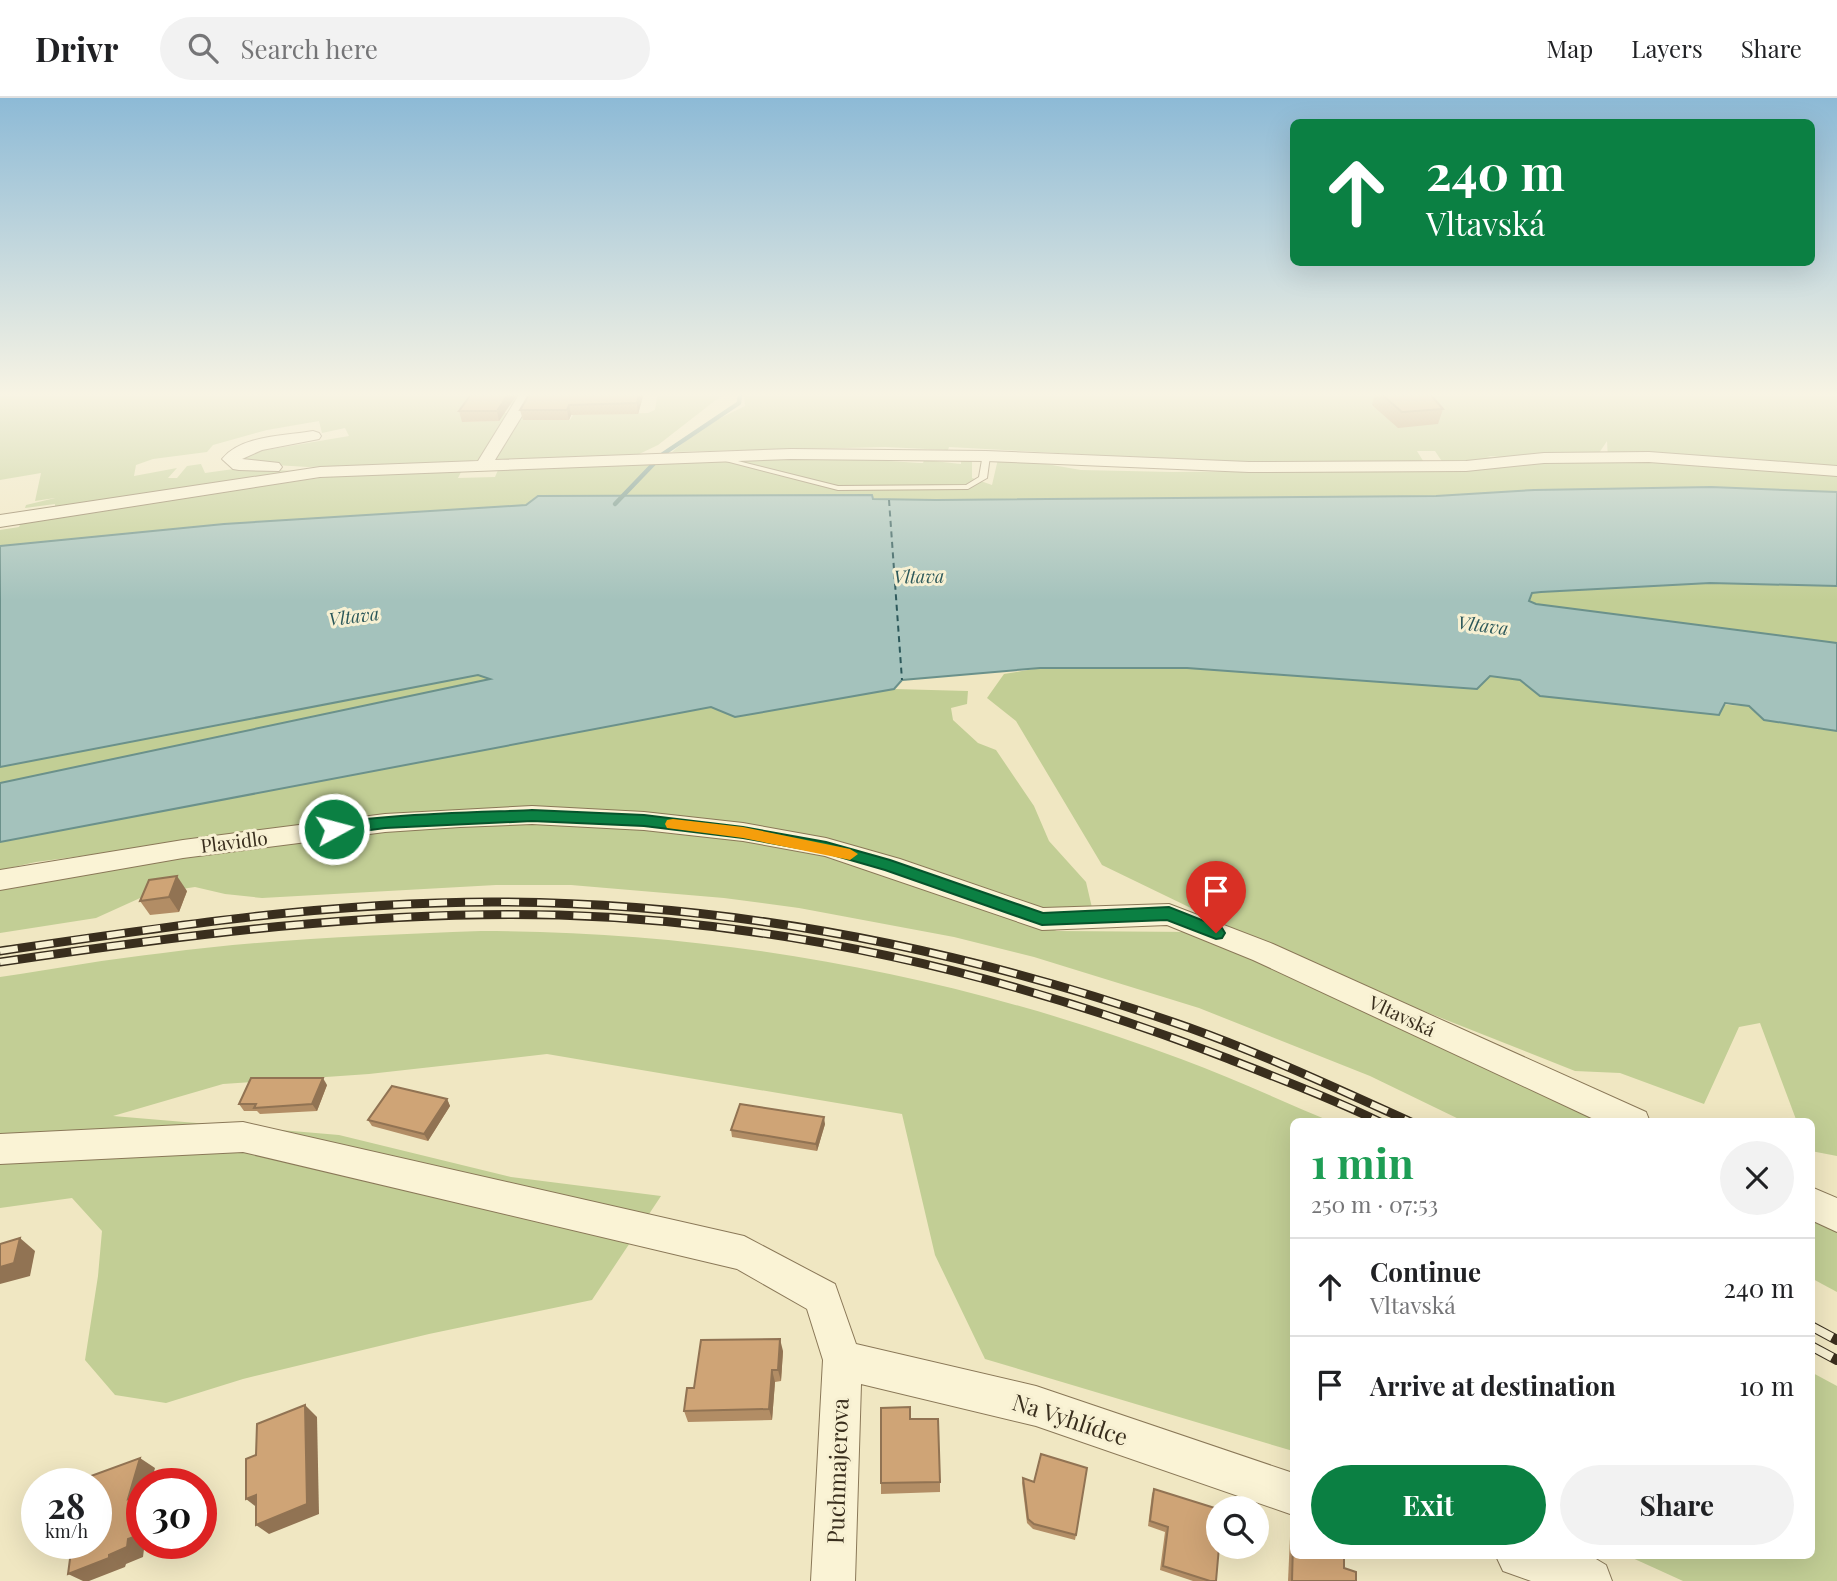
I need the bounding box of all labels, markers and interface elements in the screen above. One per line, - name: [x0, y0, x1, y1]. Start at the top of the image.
- search box: [160, 17, 650, 80]
- text: Drivr: [35, 26, 118, 70]
- icon: search: [184, 29, 222, 67]
- text: Search here: [240, 31, 378, 66]
- text: Map: [1547, 32, 1593, 64]
- text: Layers: [1631, 32, 1703, 64]
- text: Share: [1741, 32, 1802, 64]
- text: 240 m: [1426, 138, 1565, 203]
- icon: ahead: [1311, 147, 1402, 238]
- text: Vltavská: [1426, 201, 1545, 244]
- water label: Vltava: [893, 564, 945, 588]
- water label: Vltava: [327, 601, 381, 631]
- water label: Vltava: [1456, 610, 1510, 640]
- position arrow: [297, 792, 371, 866]
- street label: Plavidlo: [199, 824, 269, 858]
- pin: [1186, 861, 1246, 933]
- icon: arrive: [1197, 872, 1235, 910]
- street label: Vltavská: [1364, 988, 1440, 1042]
- text: 1 min: [1311, 1134, 1414, 1190]
- button: close: [1720, 1141, 1794, 1215]
- text: 250 m · 07:53: [1311, 1188, 1438, 1219]
- text: Continue: [1370, 1254, 1481, 1289]
- icon: ahead: [1311, 1268, 1349, 1306]
- text: 240 m: [1724, 1270, 1794, 1305]
- text: Vltavská: [1370, 1289, 1456, 1320]
- icon: arrive: [1311, 1366, 1349, 1404]
- text: Arrive at destination: [1370, 1368, 1616, 1403]
- text: 10 m: [1739, 1368, 1794, 1403]
- street label: Na Vyhlídce: [1009, 1385, 1132, 1452]
- street label: Puchmajerova: [818, 1397, 855, 1544]
- button: Exit: [1311, 1465, 1546, 1545]
- button: Share: [1560, 1465, 1794, 1545]
- speed limit sign: 30: [126, 1468, 217, 1559]
- text: 28: [48, 1481, 85, 1528]
- map controls: [1206, 1496, 1269, 1559]
- button: search: [1206, 1496, 1269, 1559]
- text: km/h: [45, 1519, 88, 1543]

